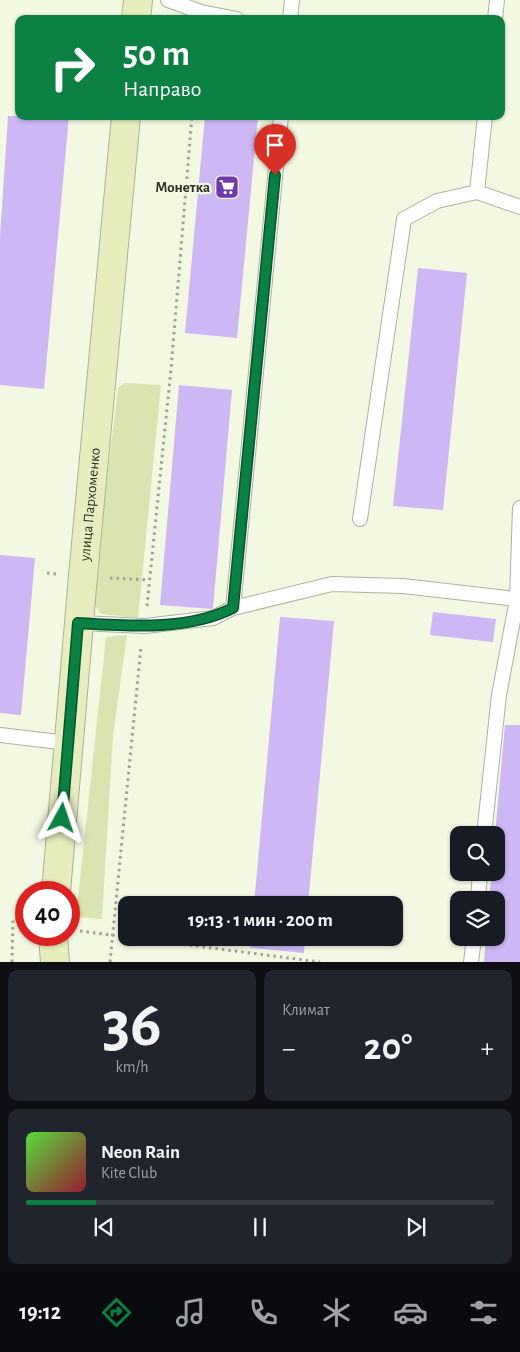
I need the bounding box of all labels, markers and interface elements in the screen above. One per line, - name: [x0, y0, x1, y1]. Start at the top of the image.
- icon: right: [40, 35, 105, 100]
- text: 50 m: [123, 37, 190, 72]
- text: Направо: [123, 78, 201, 100]
- pin: [254, 124, 296, 175]
- icon: arrive: [261, 131, 289, 159]
- supermarket icon: Монетка: [214, 174, 240, 200]
- place label: Монетка: [155, 180, 210, 195]
- street label: улица Пархоменко: [77, 447, 103, 563]
- position arrow: [35, 791, 87, 843]
- map controls: [450, 826, 505, 946]
- button: search: [450, 826, 505, 881]
- speed limit sign: 40: [15, 881, 80, 946]
- button: layers: [450, 891, 505, 946]
- text: 19:13 · 1 мин · 200 m: [188, 911, 333, 930]
- text: 36: [102, 993, 162, 1058]
- text: Климат: [282, 1002, 330, 1018]
- text: 20°: [364, 1029, 412, 1067]
- text: −: [282, 1035, 295, 1063]
- text: +: [481, 1035, 494, 1063]
- text: km/h: [115, 1059, 149, 1075]
- text: Neon Rain: [101, 1143, 180, 1162]
- text: Kite Club: [101, 1165, 157, 1181]
- icon: previous: [90, 1213, 118, 1241]
- icon: pause: [246, 1213, 274, 1241]
- icon: next: [402, 1213, 430, 1241]
- icon: directions: [99, 1295, 134, 1330]
- icon: music: [173, 1295, 208, 1330]
- icon: phone: [246, 1295, 281, 1330]
- icon: climate: [319, 1295, 354, 1330]
- icon: car: [393, 1295, 428, 1330]
- icon: filters: [466, 1295, 501, 1330]
- text: 19:12: [19, 1301, 61, 1323]

